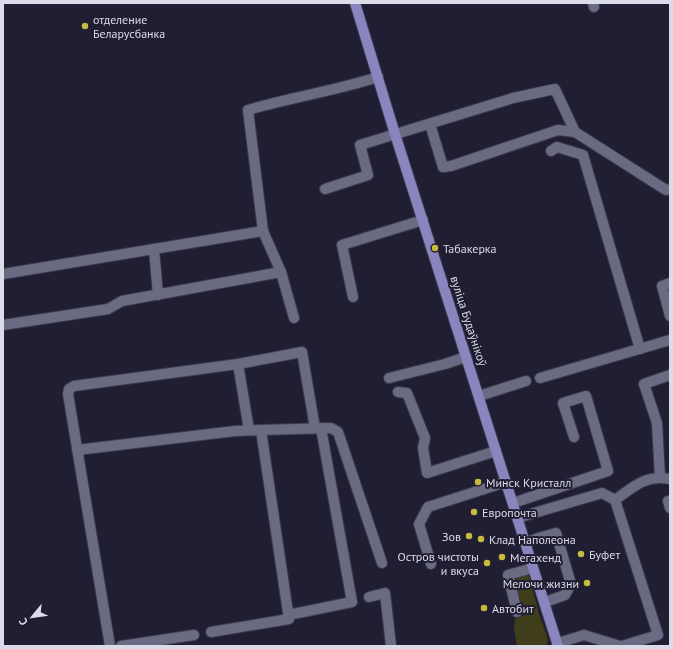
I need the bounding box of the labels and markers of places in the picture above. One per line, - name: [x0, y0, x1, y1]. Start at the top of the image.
- place label: отделение Беларусбанка: [93, 12, 165, 41]
- marker: отделение Беларусбанка: [80, 21, 90, 31]
- place label: Табакерка: [443, 241, 497, 256]
- marker: Табакерка: [430, 243, 440, 253]
- place label: Минск Кристалл: [486, 475, 571, 490]
- marker: Минск Кристалл: [473, 477, 483, 487]
- place label: Европочта: [482, 505, 537, 520]
- marker: Европочта: [469, 507, 479, 517]
- place label: Зов: [442, 529, 461, 544]
- marker: Зов: [464, 531, 474, 541]
- place label: Клад Наполеона: [489, 532, 576, 547]
- marker: Клад Наполеона: [476, 534, 486, 544]
- place label: Буфет: [589, 547, 620, 562]
- place label: Остров чистоты и вкуса: [398, 549, 479, 578]
- marker: Буфет: [576, 549, 586, 559]
- place label: Мегахенд: [510, 550, 561, 565]
- marker: Мегахенд: [497, 552, 507, 562]
- marker: Остров чистоты и вкуса: [482, 558, 492, 568]
- place label: Мелочи жизни: [503, 576, 579, 591]
- marker: Мелочи жизни: [582, 578, 592, 588]
- place label: Автобит: [492, 601, 534, 616]
- marker: Автобит: [479, 603, 489, 613]

